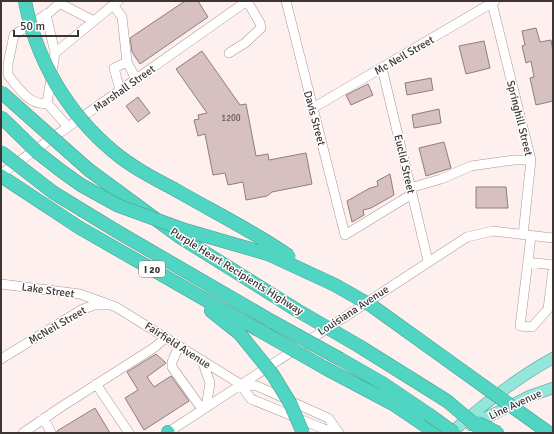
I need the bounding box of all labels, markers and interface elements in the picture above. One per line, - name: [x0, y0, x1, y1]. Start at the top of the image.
- scale bar: [14, 12, 78, 38]
- text: 50 m: [20, 19, 45, 34]
- street label: Mc Neil Street: [372, 33, 437, 78]
- street label: Marshall Street: [91, 62, 158, 114]
- street label: Springhill Street: [504, 79, 535, 157]
- street label: Davis Street: [301, 89, 328, 147]
- house number: 1200: [221, 113, 241, 124]
- street label: Euclid Street: [391, 133, 418, 195]
- street label: Purple Heart Recipients Highway: [168, 225, 306, 318]
- road number: I 20: [139, 261, 165, 277]
- street label: Lake Street: [21, 280, 75, 301]
- street label: Louisiana Avenue: [315, 283, 391, 338]
- street label: McNeil Street: [26, 304, 88, 347]
- street label: Fairfield Avenue: [142, 319, 213, 372]
- street label: Line Avenue: [487, 387, 544, 422]

